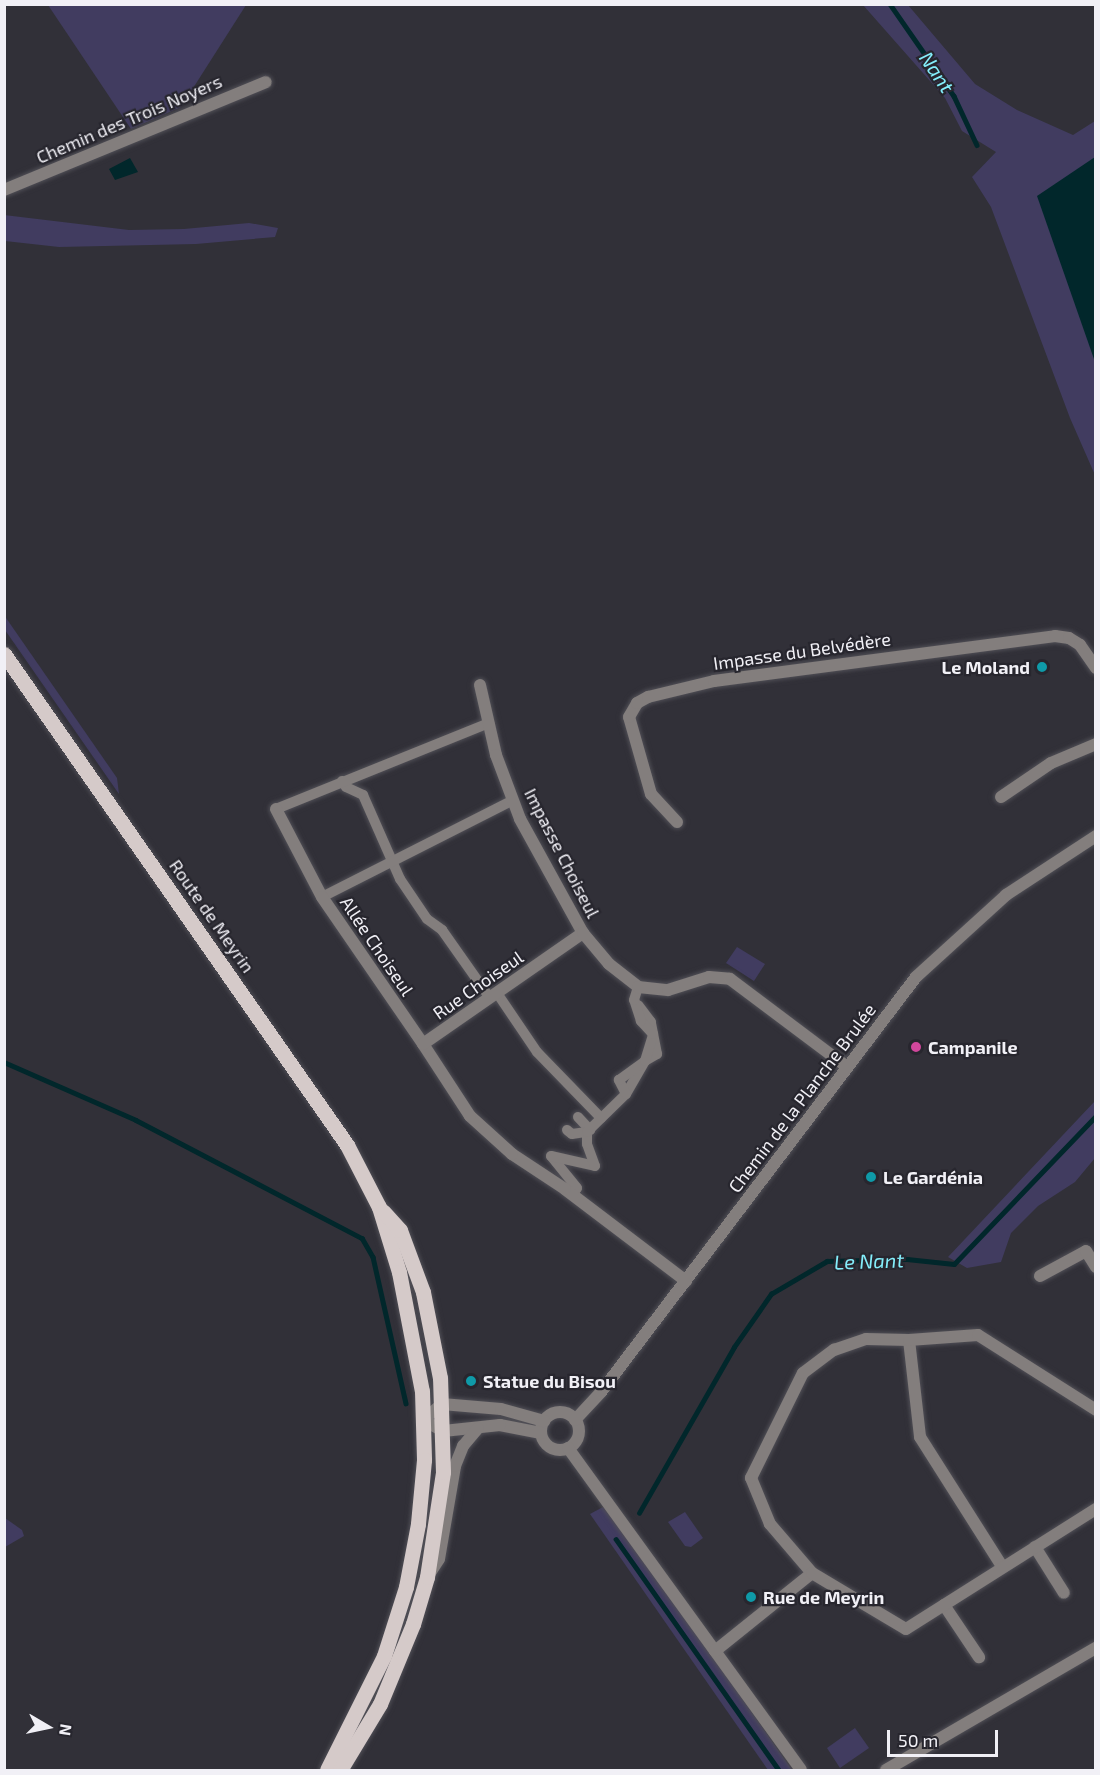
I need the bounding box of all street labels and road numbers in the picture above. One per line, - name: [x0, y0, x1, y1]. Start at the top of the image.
- street label: Chemin des Trois Noyers: [33, 70, 225, 168]
- street label: Impasse du Belvédère: [712, 628, 892, 674]
- street label: Impasse Choiseul: [520, 785, 604, 921]
- street label: Route de Meyrin: [165, 855, 259, 977]
- street label: Allée Choiseul: [336, 892, 418, 1000]
- street label: Rue Choiseul: [429, 946, 527, 1024]
- street label: Chemin de la Planche Brulée: [724, 999, 880, 1197]

